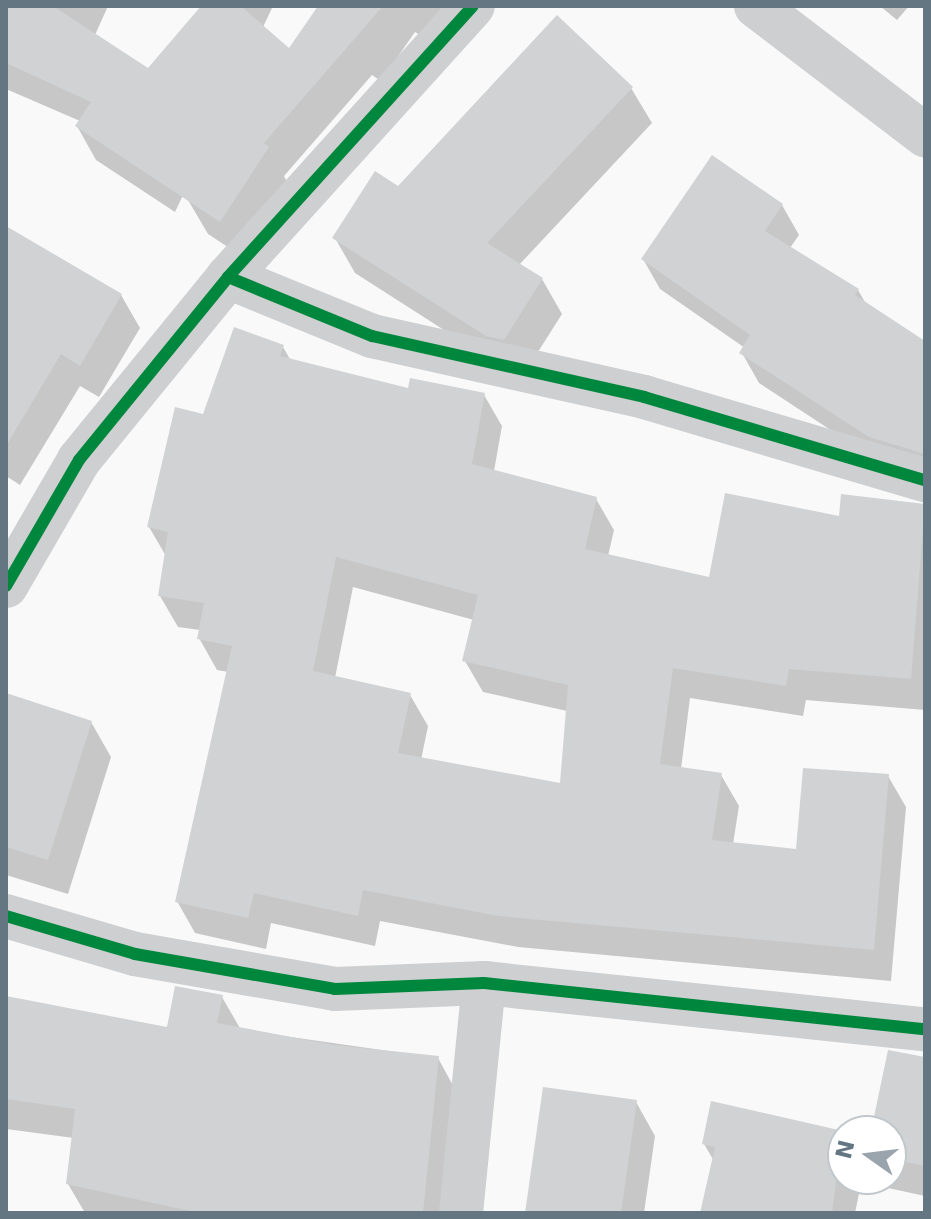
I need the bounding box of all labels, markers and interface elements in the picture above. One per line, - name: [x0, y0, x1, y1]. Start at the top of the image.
- north arrow: [827, 1115, 907, 1195]
- text: N: [831, 1138, 860, 1162]

